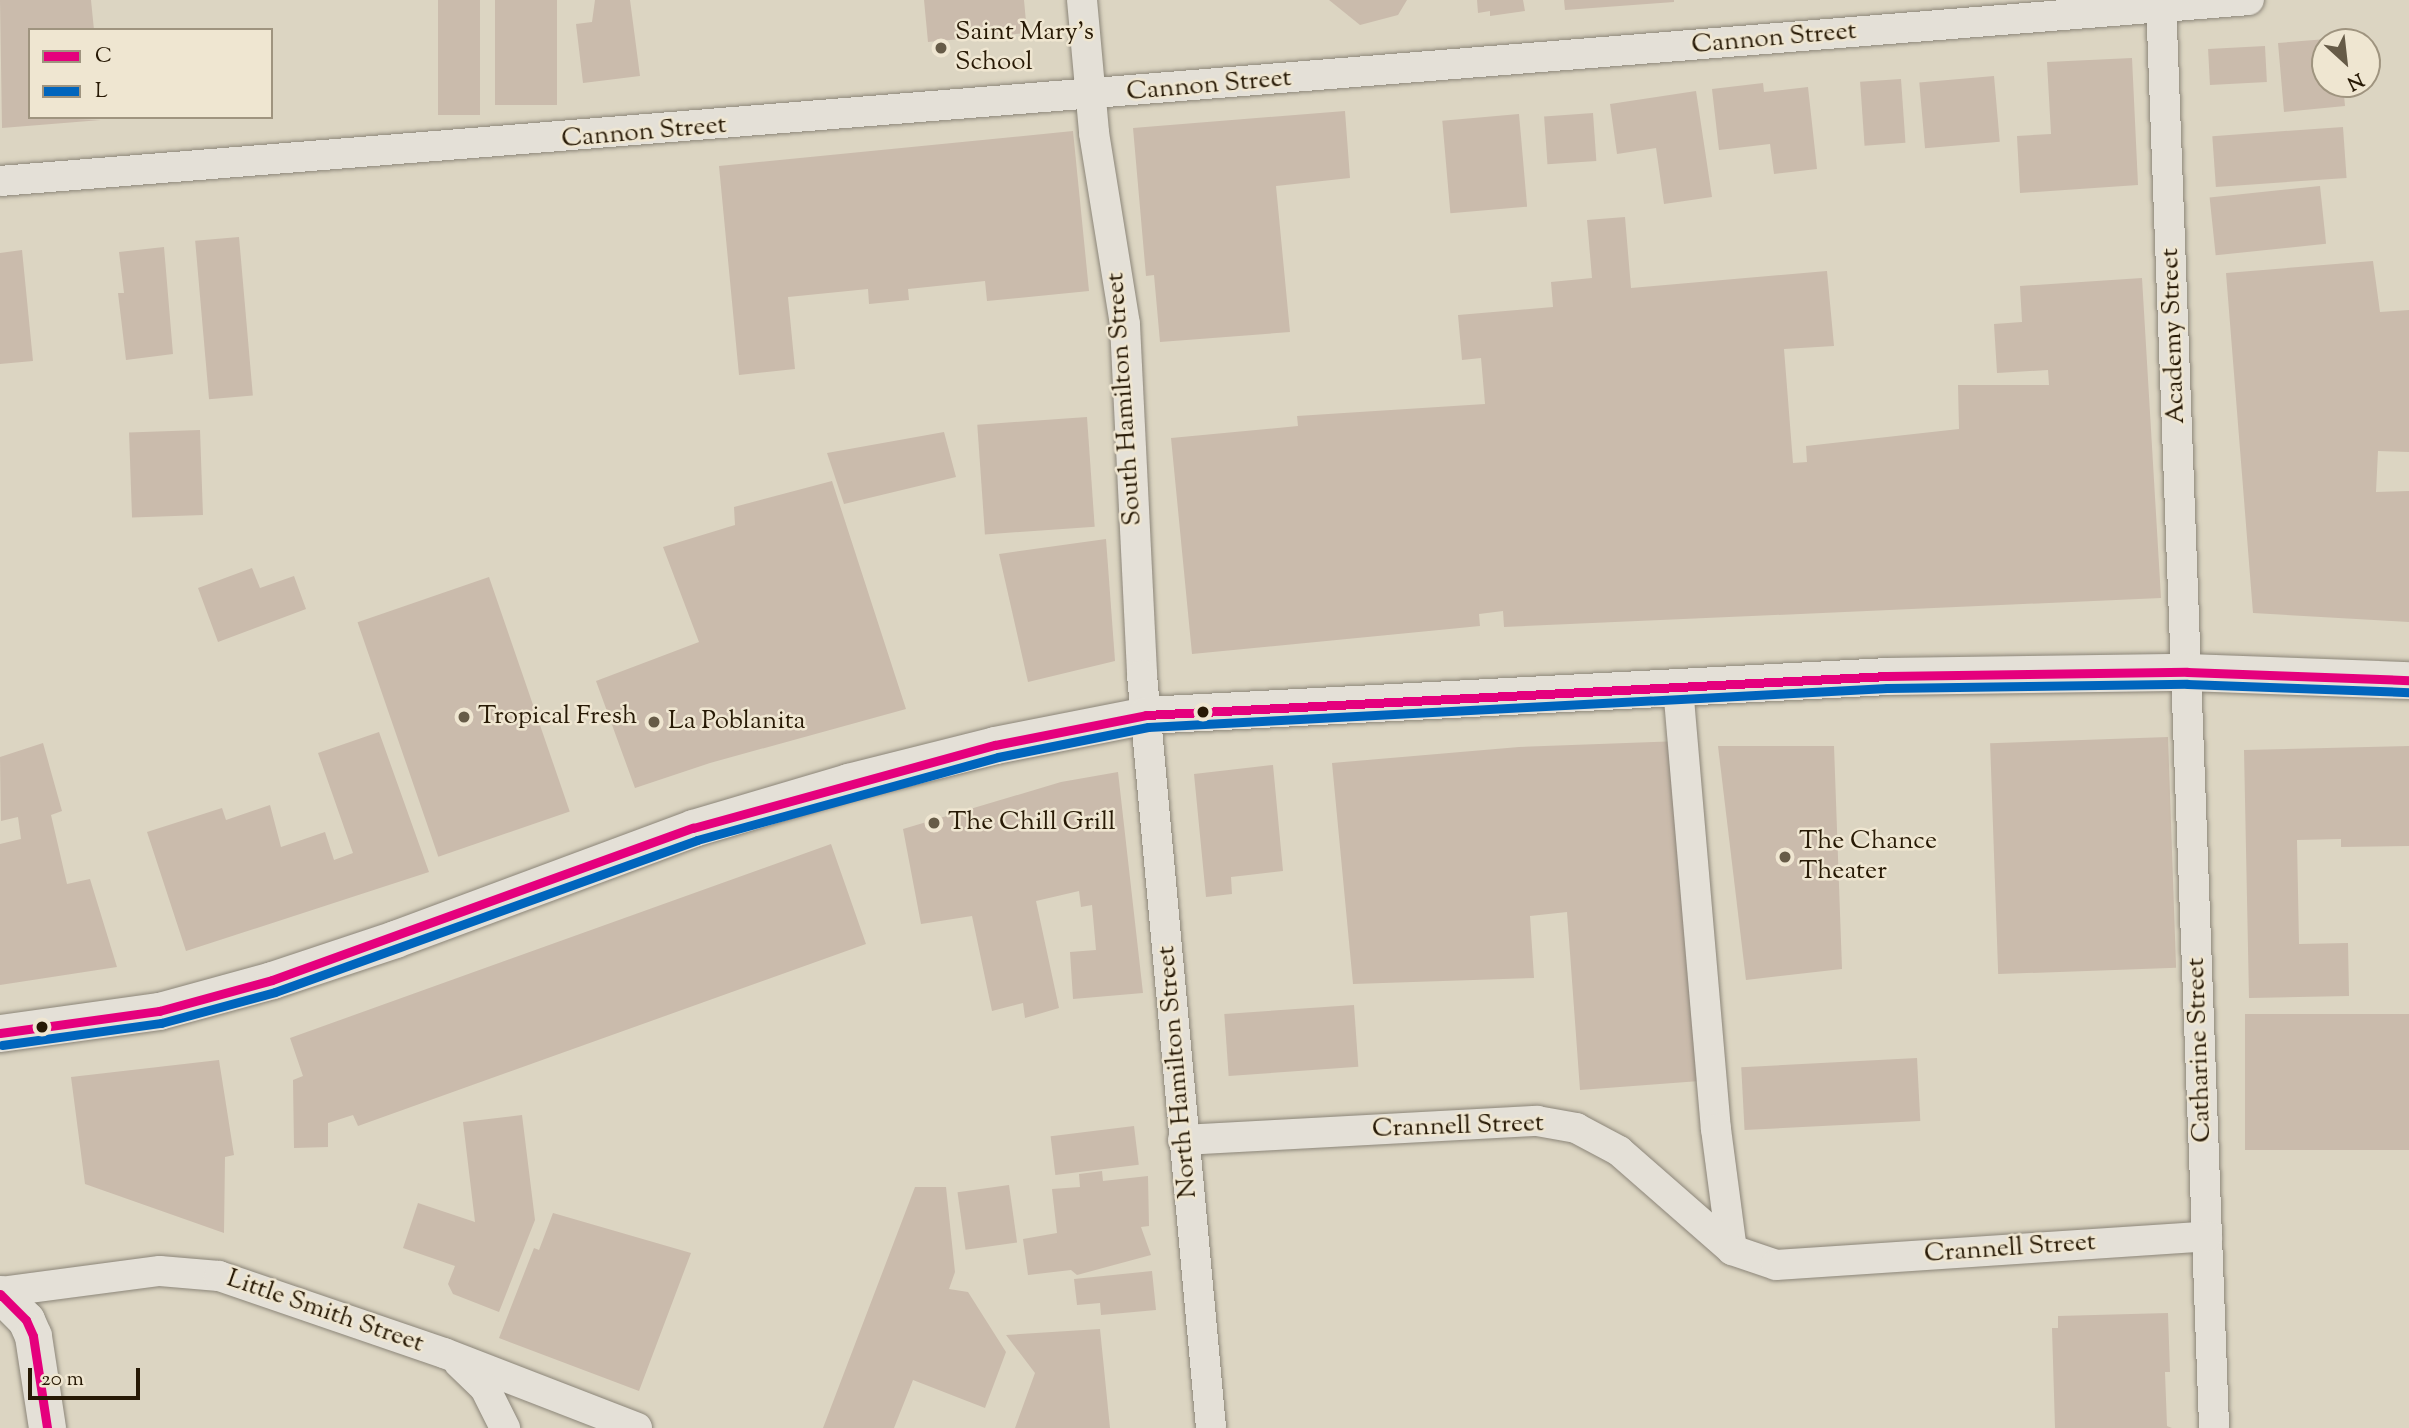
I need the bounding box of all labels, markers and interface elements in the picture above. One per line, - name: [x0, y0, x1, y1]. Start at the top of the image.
- street label: Cannon Street: [1690, 16, 1858, 62]
- place label: Saint Mary's School: [955, 17, 1094, 78]
- legend: [28, 28, 273, 119]
- north arrow: [2311, 28, 2381, 98]
- marker: Saint Mary's School: [933, 40, 949, 56]
- text: C: [95, 42, 112, 72]
- street label: Cannon Street: [1125, 63, 1293, 109]
- text: N: [2342, 65, 2368, 96]
- text: L: [95, 77, 108, 107]
- street label: Cannon Street: [560, 110, 728, 156]
- street label: Academy Street: [2155, 247, 2193, 425]
- street label: South Hamilton Street: [1101, 271, 1149, 527]
- place label: Tropical Fresh: [478, 701, 637, 733]
- unlabelled marker: [1196, 705, 1210, 719]
- place label: La Poblanita: [668, 706, 806, 738]
- marker: Tropical Fresh: [456, 709, 472, 725]
- marker: La Poblanita: [646, 714, 662, 730]
- place label: The Chill Grill: [948, 807, 1116, 839]
- marker: The Chill Grill: [926, 815, 942, 831]
- place label: The Chance Theater: [1799, 826, 1937, 888]
- marker: The Chance Theater: [1777, 849, 1793, 865]
- street label: North Hamilton Street: [1151, 944, 1205, 1200]
- street label: Catharine Street: [2181, 957, 2219, 1143]
- unlabelled marker: [35, 1020, 49, 1034]
- street label: Crannell Street: [1372, 1108, 1544, 1146]
- street label: Crannell Street: [1923, 1227, 2097, 1271]
- street label: Little Smith Street: [222, 1264, 428, 1360]
- scale bar: [32, 1354, 144, 1398]
- text: 20 m: [41, 1365, 84, 1395]

